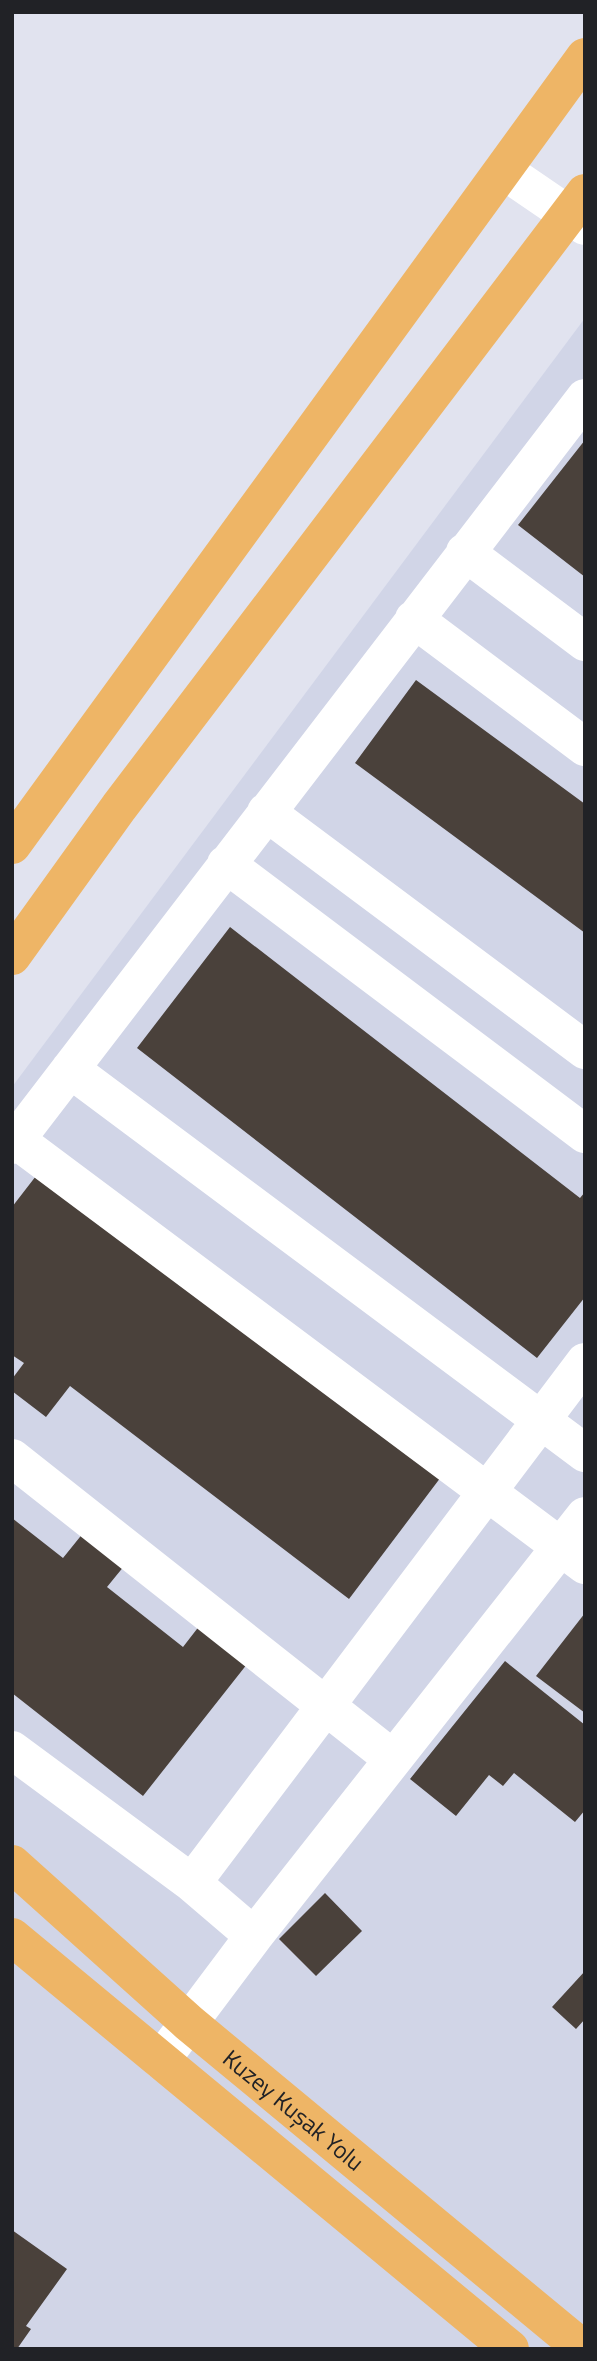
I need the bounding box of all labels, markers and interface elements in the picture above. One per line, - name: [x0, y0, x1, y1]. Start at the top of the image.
- street label: Kuzey Kuşak Yolu: [215, 2040, 372, 2179]

